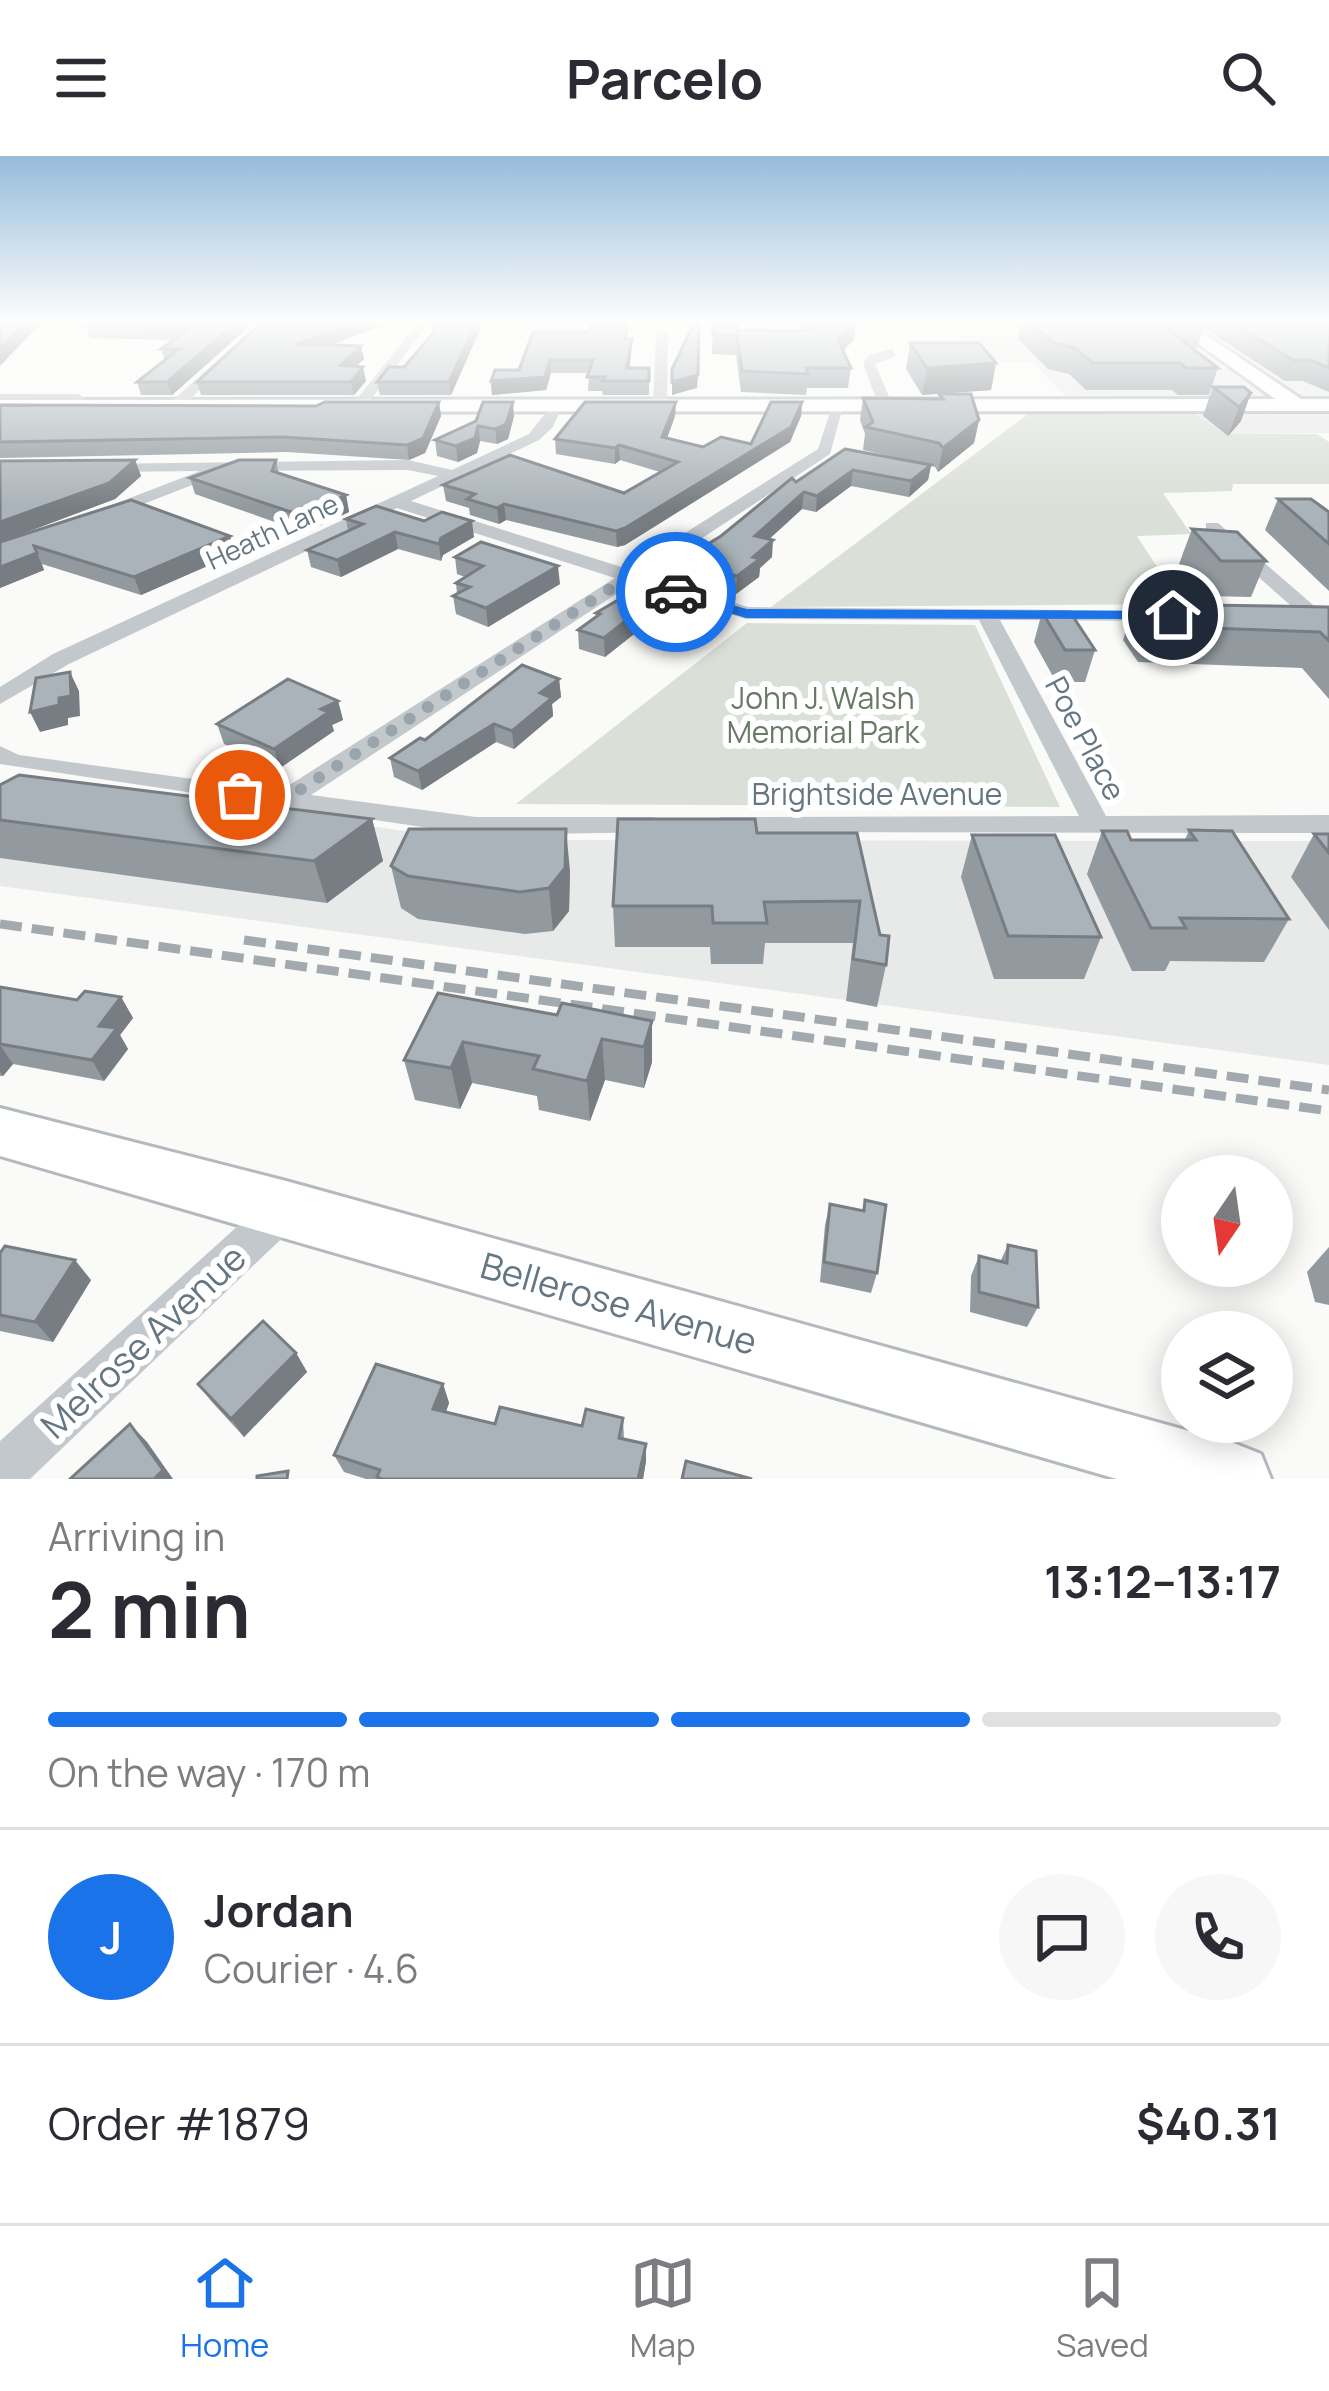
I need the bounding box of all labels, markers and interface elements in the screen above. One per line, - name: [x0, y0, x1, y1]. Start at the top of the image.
- text: Parcelo: [566, 41, 763, 115]
- icon: menu: [48, 45, 114, 111]
- icon: search: [1215, 45, 1281, 111]
- street label: Heath Lane: [200, 484, 344, 578]
- courier: [616, 532, 736, 652]
- icon: car: [643, 559, 709, 625]
- pin: [1122, 564, 1224, 666]
- icon: home: [1140, 582, 1206, 648]
- street label: Poe Place: [1036, 669, 1136, 807]
- park label: John J. Walsh Memorial Park: [727, 677, 920, 752]
- pin: [189, 744, 291, 846]
- icon: bag: [207, 762, 273, 828]
- street label: Brightside Avenue: [752, 773, 1002, 814]
- north arrow: [1161, 1155, 1293, 1287]
- map controls: [1161, 1155, 1293, 1443]
- street label: Melrose Avenue: [30, 1233, 256, 1449]
- street label: Bellerose Avenue: [475, 1240, 763, 1366]
- button: layers: [1161, 1311, 1293, 1443]
- text: Arriving in: [48, 1509, 225, 1563]
- text: 13:12–13:17: [1044, 1550, 1281, 1612]
- text: 2 min: [48, 1555, 251, 1661]
- text: On the way · 170 m: [48, 1745, 370, 1799]
- button: chat: [999, 1874, 1125, 2000]
- button: phone: [1155, 1874, 1281, 2000]
- text: Jordan: [204, 1879, 354, 1941]
- text: J: [100, 1906, 122, 1968]
- text: Courier · 4.6: [204, 1941, 419, 1995]
- text: Order #1879: [48, 2092, 310, 2154]
- text: $40.31: [1136, 2092, 1281, 2154]
- tab: Home: [180, 2250, 269, 2367]
- tab: Map: [630, 2250, 696, 2367]
- tab: Saved: [1056, 2250, 1149, 2367]

